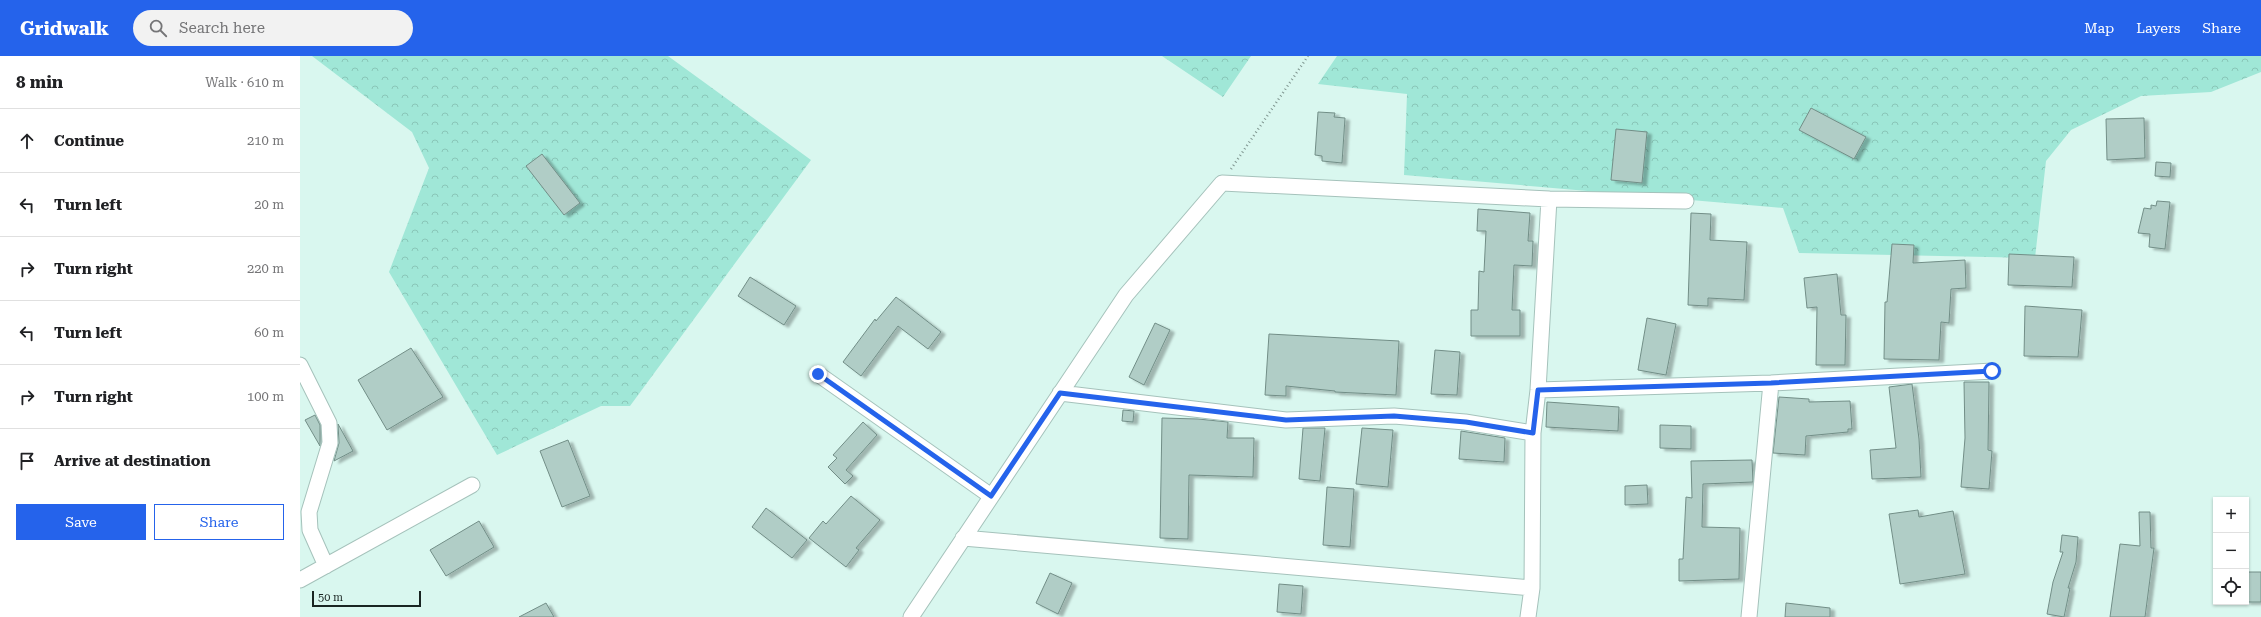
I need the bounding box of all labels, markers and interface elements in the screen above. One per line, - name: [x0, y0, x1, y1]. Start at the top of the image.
- search box: [133, 10, 413, 46]
- text: Gridwalk: [20, 17, 109, 40]
- icon: search: [147, 17, 169, 39]
- text: Search here: [179, 19, 265, 37]
- text: Map: [2084, 20, 2114, 36]
- text: Layers: [2136, 20, 2180, 36]
- text: Share: [2202, 20, 2241, 36]
- text: 8 min: [16, 72, 63, 92]
- text: Walk · 610 m: [205, 75, 284, 90]
- icon: ahead: [16, 130, 38, 152]
- text: Continue: [54, 132, 124, 150]
- text: 210 m: [247, 133, 284, 148]
- icon: left: [16, 194, 38, 216]
- text: Turn left: [54, 196, 122, 214]
- text: 20 m: [254, 197, 284, 212]
- icon: right: [16, 258, 38, 280]
- text: Turn right: [54, 260, 133, 278]
- text: 220 m: [247, 261, 284, 276]
- icon: left: [16, 322, 38, 344]
- text: Turn left: [54, 324, 122, 342]
- text: 60 m: [254, 325, 284, 340]
- route start: [1983, 362, 2001, 380]
- route end: [809, 365, 827, 383]
- icon: right: [16, 386, 38, 408]
- text: Turn right: [54, 388, 133, 406]
- text: 100 m: [247, 389, 284, 404]
- icon: arrive: [16, 450, 38, 472]
- text: Arrive at destination: [54, 452, 210, 470]
- map controls: [2213, 497, 2249, 605]
- button: +: [2213, 497, 2249, 533]
- button: Save: [16, 504, 146, 540]
- button: Share: [154, 504, 284, 540]
- button: −: [2213, 533, 2249, 569]
- button: locate: [2213, 569, 2249, 605]
- scale bar: [312, 589, 421, 608]
- text: 50 m: [318, 591, 343, 604]

